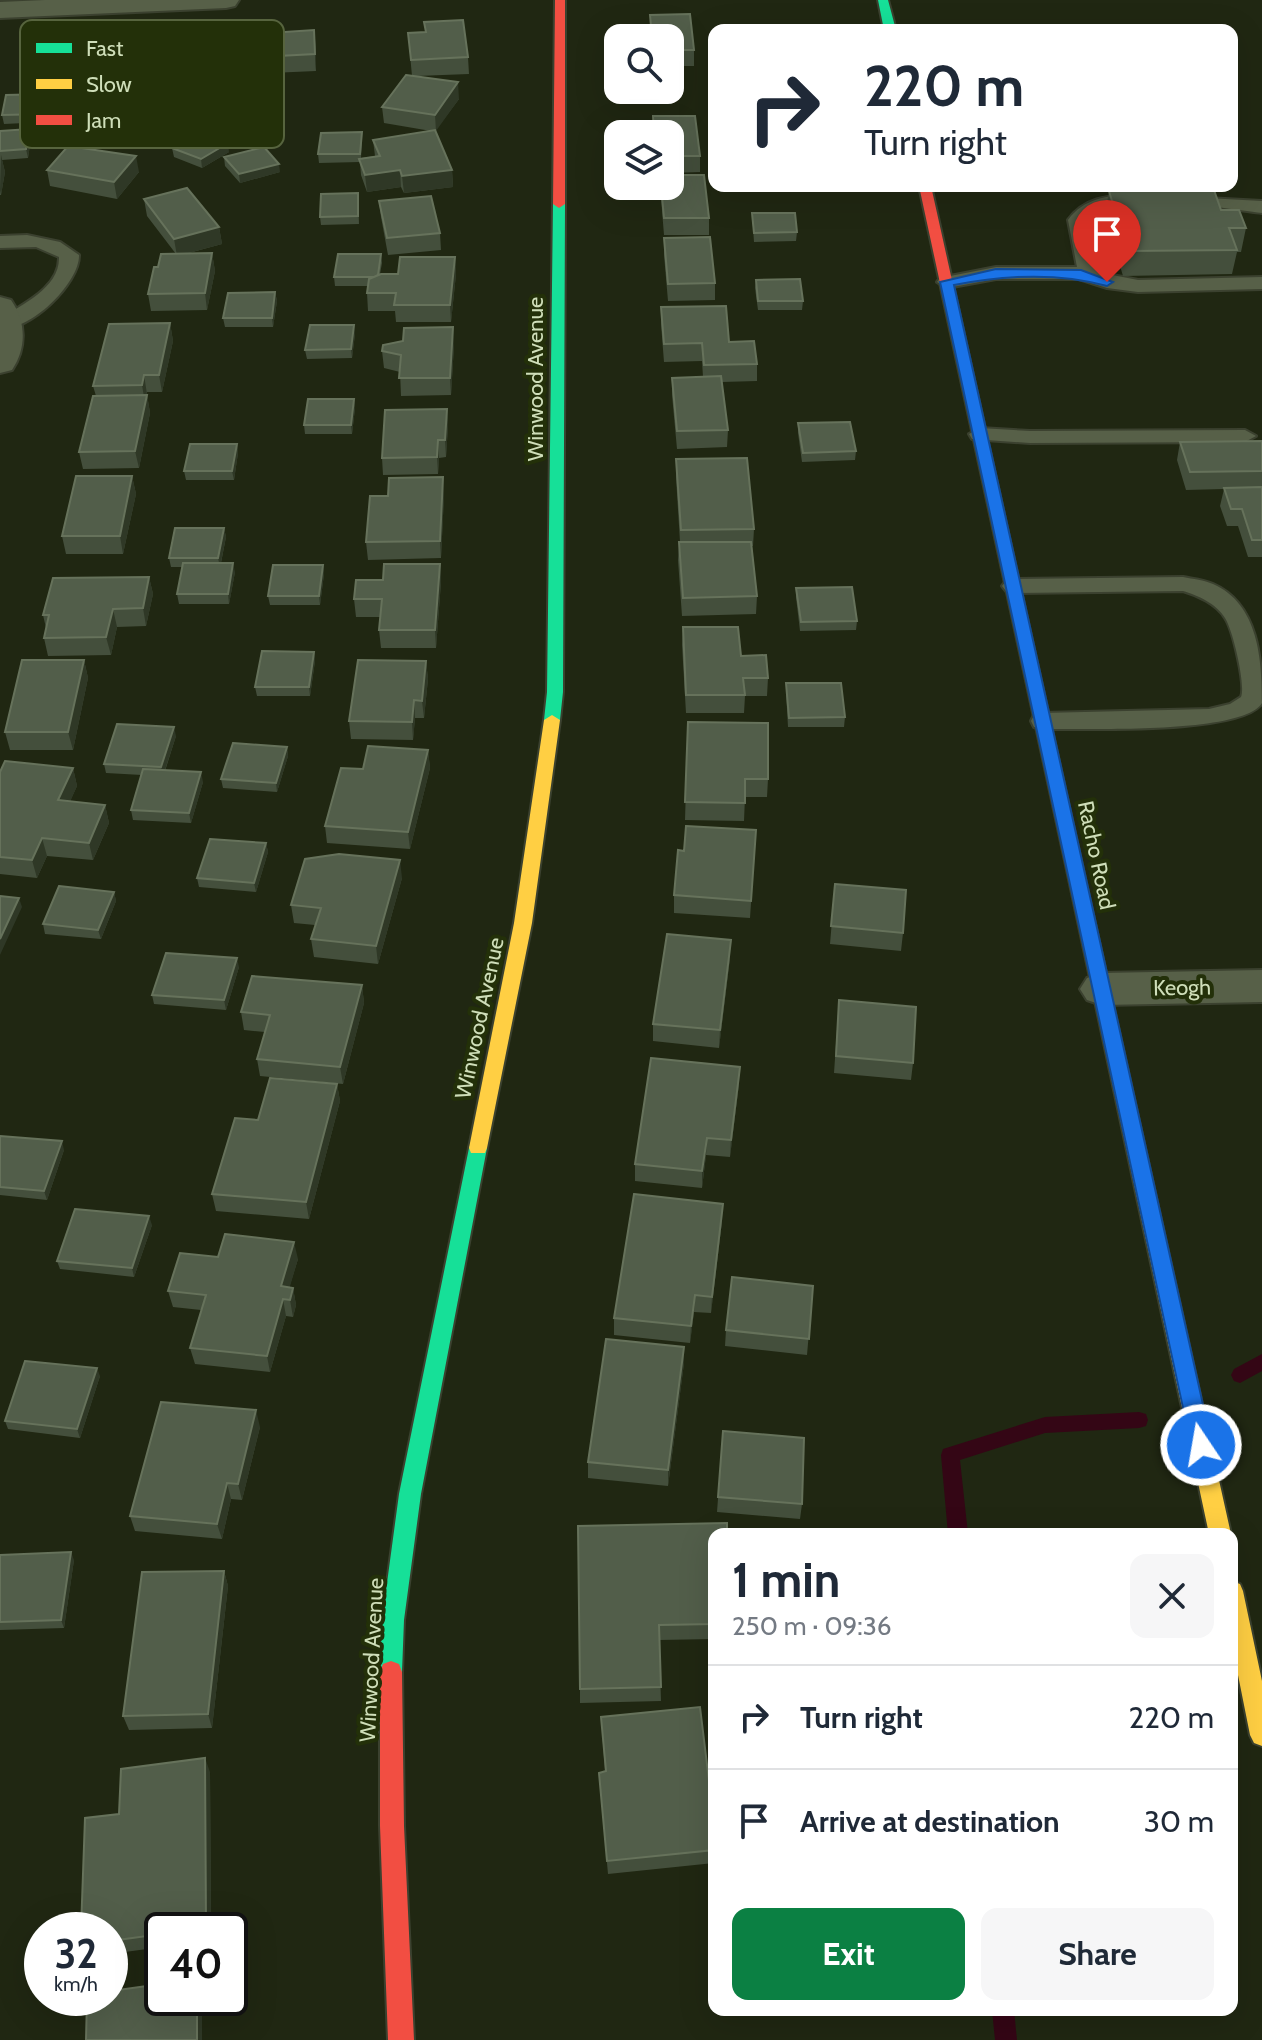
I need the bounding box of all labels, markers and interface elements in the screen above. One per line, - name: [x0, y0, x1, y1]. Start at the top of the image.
- legend: [20, 20, 284, 148]
- map controls: [604, 24, 684, 200]
- button: search: [604, 24, 684, 104]
- text: Fast: [86, 35, 124, 62]
- text: 220 m: [864, 52, 1024, 120]
- icon: right: [732, 56, 836, 160]
- text: Slow: [86, 71, 132, 98]
- text: Jam: [85, 107, 121, 134]
- button: layers: [604, 120, 684, 200]
- text: Turn right: [864, 120, 1007, 164]
- pin: [1073, 200, 1141, 282]
- icon: arrive: [1085, 212, 1129, 256]
- street label: Winwood Avenue: [522, 297, 549, 461]
- street label: Racho Road: [1072, 798, 1121, 912]
- street label: Winwood Avenue: [449, 935, 510, 1101]
- street label: Keogh: [1153, 973, 1211, 1002]
- position arrow: [1159, 1403, 1243, 1487]
- text: 1 min: [732, 1551, 840, 1609]
- button: close: [1130, 1554, 1214, 1638]
- street label: Winwood Avenue: [354, 1577, 389, 1743]
- text: 250 m · 09:36: [732, 1610, 892, 1642]
- icon: right: [732, 1695, 776, 1739]
- text: Turn right: [800, 1699, 923, 1736]
- text: 220 m: [1129, 1699, 1214, 1736]
- icon: arrive: [732, 1799, 776, 1843]
- text: Arrive at destination: [800, 1803, 1060, 1840]
- text: 30 m: [1144, 1803, 1214, 1840]
- button: Exit: [732, 1908, 965, 2000]
- button: Share: [981, 1908, 1214, 2000]
- speed limit sign: 40: [144, 1912, 248, 2016]
- text: 32: [55, 1929, 97, 1978]
- text: km/h: [54, 1972, 98, 1996]

